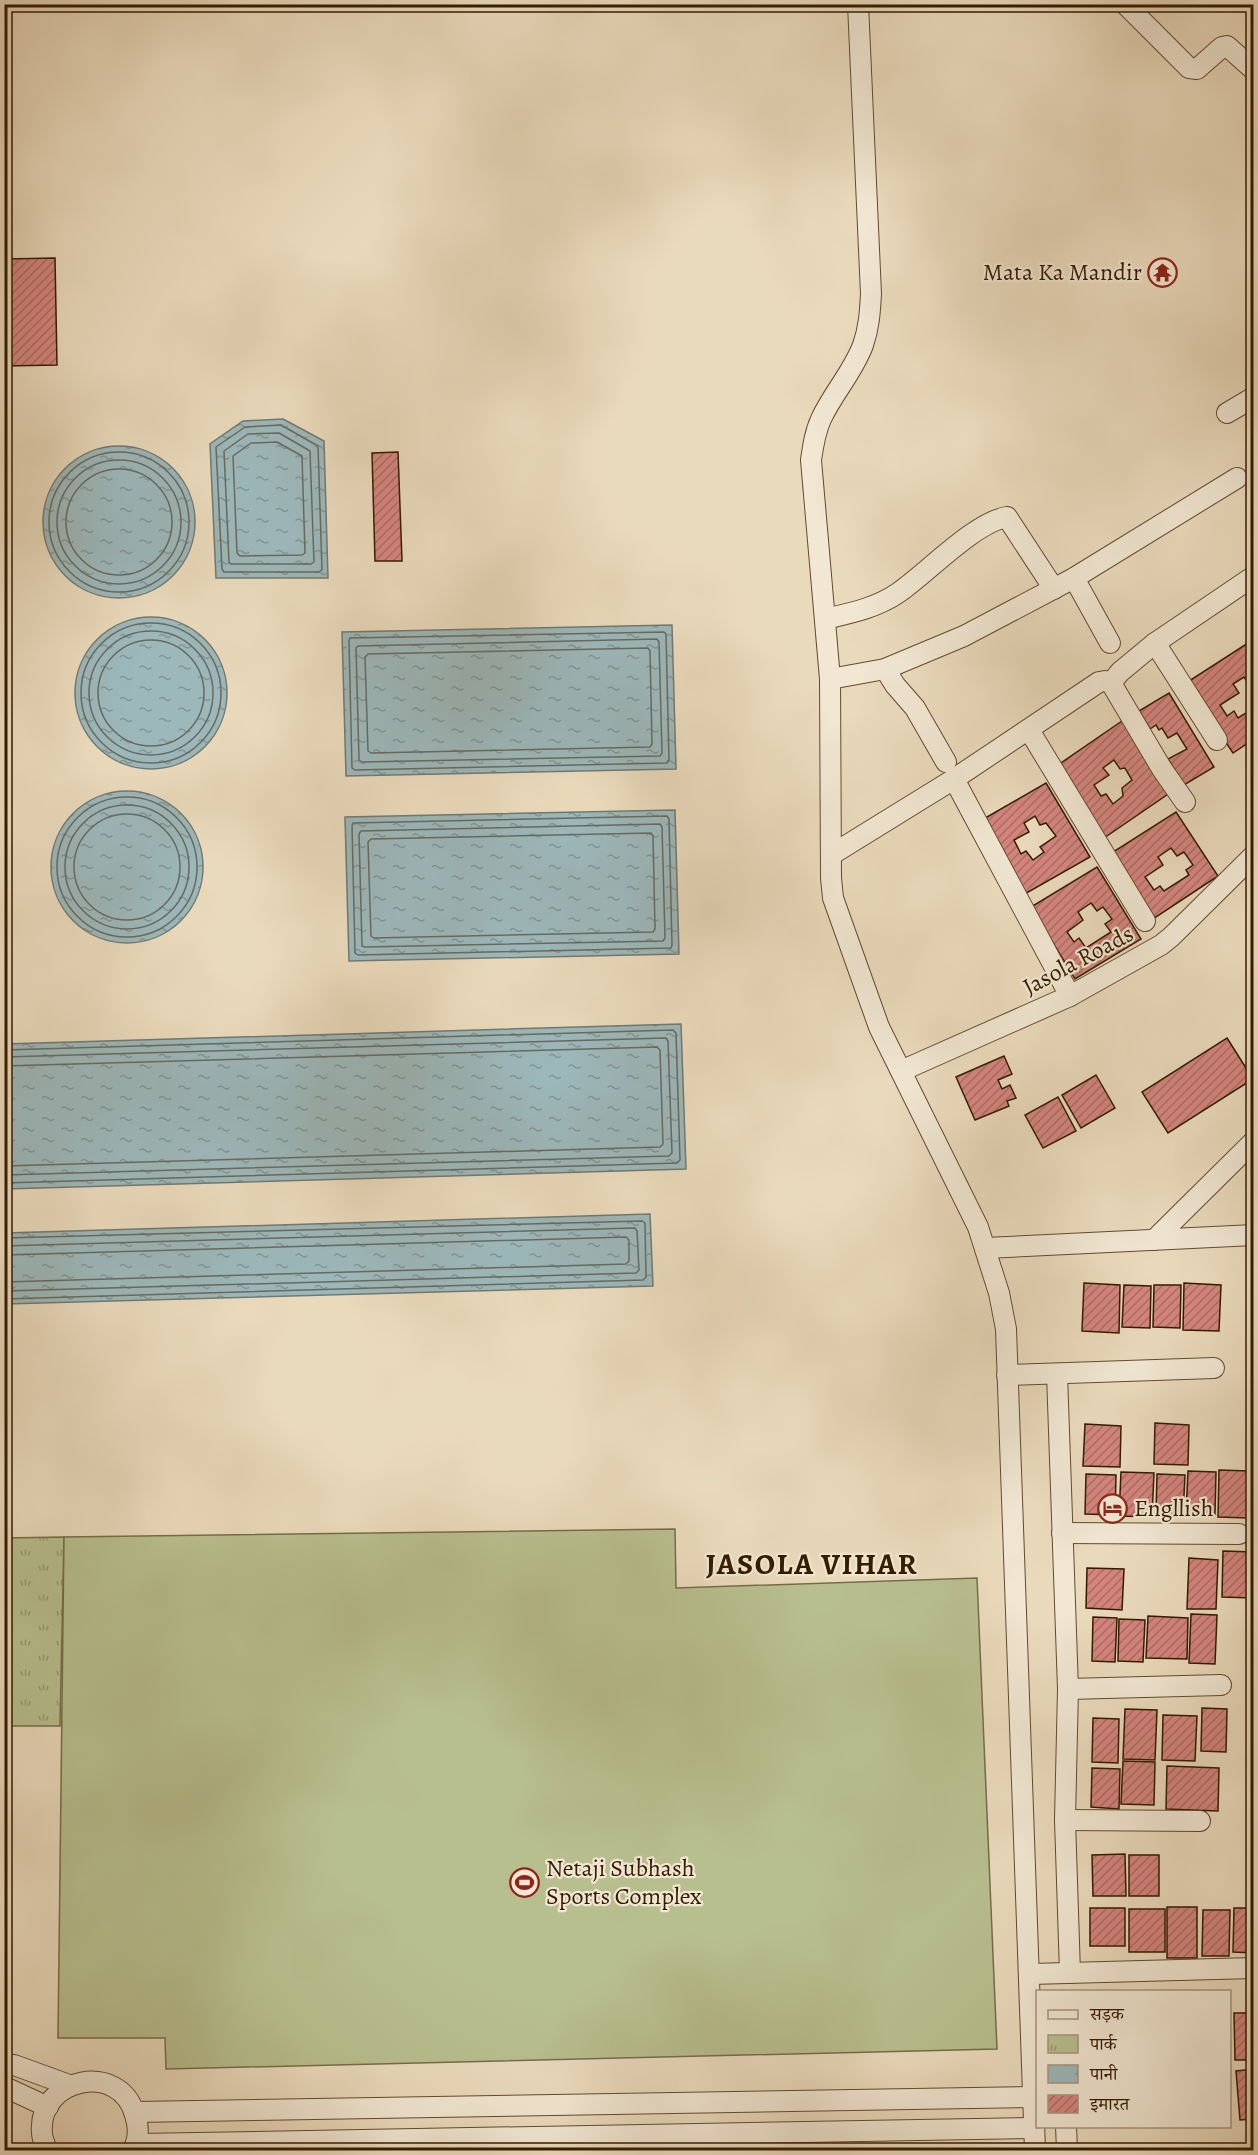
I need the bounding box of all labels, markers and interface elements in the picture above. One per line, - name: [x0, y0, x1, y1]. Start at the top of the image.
- place label: Mata Ka Mandir: [983, 256, 1142, 288]
- temple icon: Mata Ka Mandir: [1147, 256, 1179, 288]
- street label: Jasola Roads: [1017, 917, 1139, 1003]
- hotel icon: Engllish: [1097, 1492, 1129, 1524]
- place label: Engllish: [1134, 1492, 1214, 1524]
- district label: JASOLA VIHAR: [706, 1544, 918, 1584]
- place label: Netaji Subhash Sports Complex: [546, 1852, 702, 1912]
- sports icon: Netaji Subhash Sports Complex: [509, 1866, 541, 1898]
- legend: [1036, 1990, 1231, 2128]
- text: सड़क: [1089, 2002, 1125, 2026]
- text: पार्क: [1089, 2032, 1118, 2056]
- text: पानी: [1089, 2062, 1119, 2086]
- text: इमारत: [1089, 2092, 1130, 2116]

